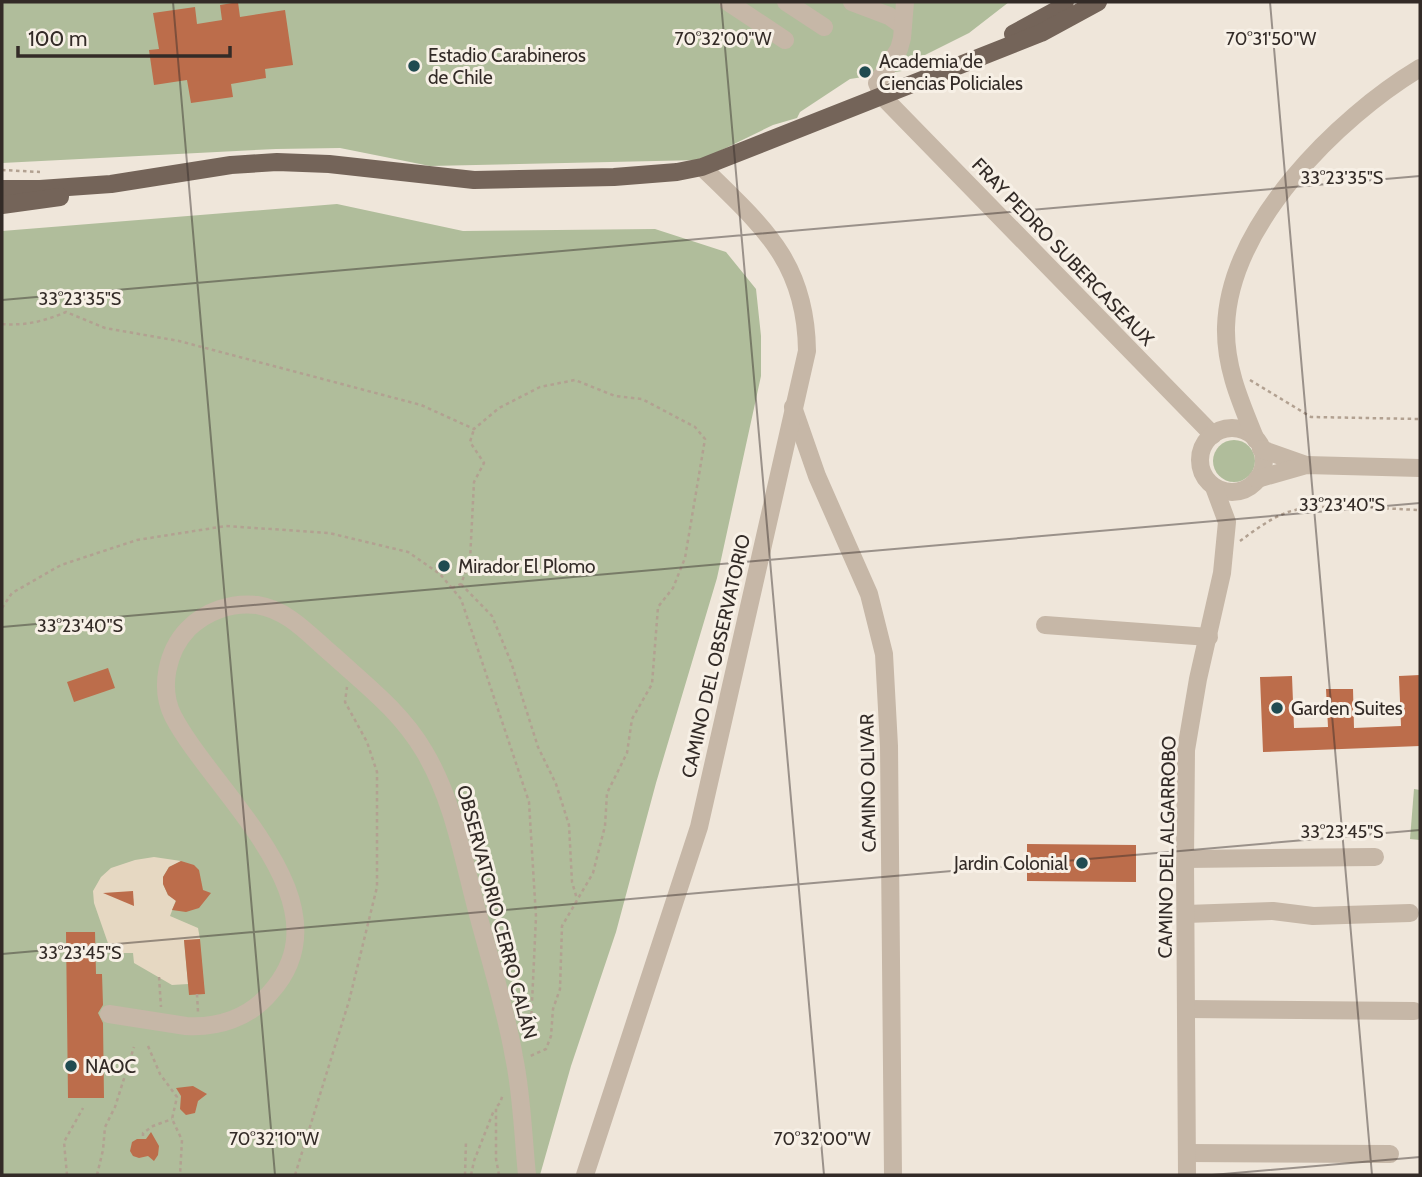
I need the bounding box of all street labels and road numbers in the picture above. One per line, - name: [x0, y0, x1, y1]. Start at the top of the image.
- street label: FRAY PEDRO SUBERCASEAUX: [967, 153, 1159, 351]
- street label: CAMINO DEL OBSERVATORIO: [677, 532, 755, 780]
- street label: CAMINO OLIVAR: [855, 713, 881, 853]
- street label: CAMINO DEL ALGARROBO: [1154, 735, 1180, 959]
- street label: OBSERVATORIO CERRO CALÁN: [452, 782, 543, 1041]

